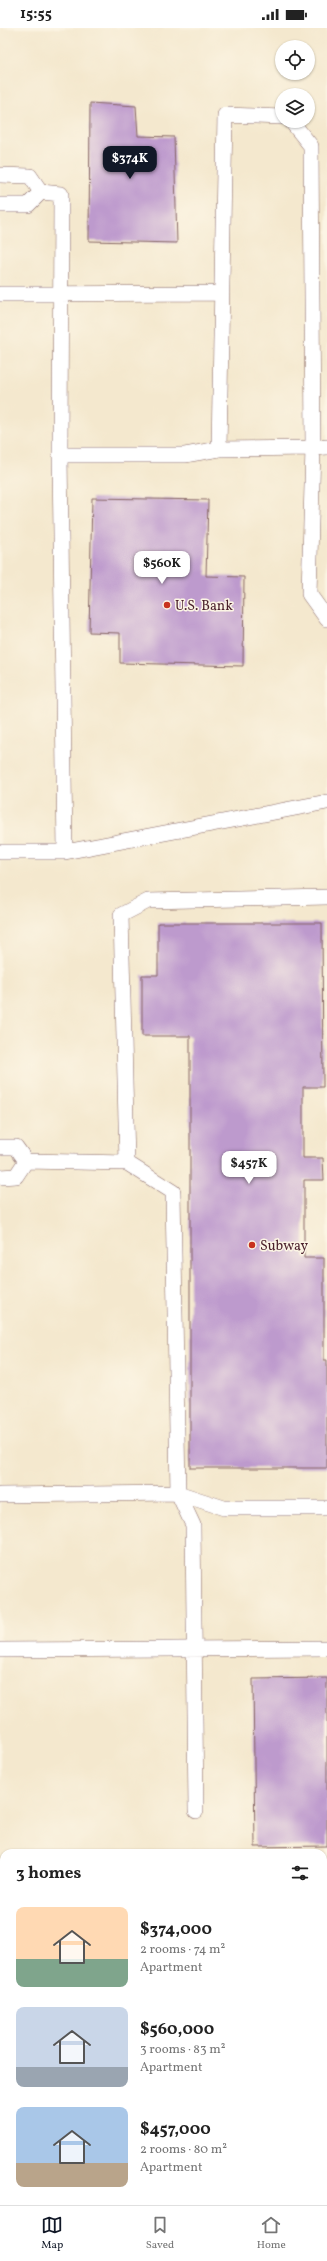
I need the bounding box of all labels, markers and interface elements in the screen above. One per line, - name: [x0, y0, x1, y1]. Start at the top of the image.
- text: 15:55: [20, 4, 52, 25]
- map controls: [275, 40, 315, 128]
- button: locate: [275, 40, 315, 80]
- button: layers: [275, 88, 315, 128]
- pin: $374K: [102, 146, 158, 180]
- text: $374K: [112, 150, 148, 168]
- pin: $560K: [134, 551, 190, 585]
- text: $560K: [143, 555, 181, 573]
- place label: U.S. Bank: [175, 597, 233, 616]
- marker: U.S. Bank: [162, 600, 172, 610]
- pin: $457K: [221, 1151, 277, 1185]
- text: $457K: [231, 1155, 267, 1173]
- place label: Subway: [260, 1237, 309, 1256]
- marker: Subway: [247, 1240, 257, 1250]
- text: 3 homes: [16, 1862, 81, 1885]
- icon: filters: [289, 1862, 311, 1884]
- text: $374,000: [140, 1918, 212, 1941]
- icon: home: [48, 1923, 96, 1971]
- text: 2 rooms · 74 m²: [140, 1941, 225, 1959]
- text: Apartment: [140, 1959, 203, 1977]
- text: $560,000: [140, 2018, 214, 2041]
- icon: home: [48, 2023, 96, 2071]
- text: 3 rooms · 83 m²: [140, 2041, 226, 2059]
- text: Apartment: [140, 2059, 203, 2077]
- text: $457,000: [140, 2118, 211, 2141]
- icon: home: [48, 2123, 96, 2171]
- text: 2 rooms · 80 m²: [140, 2141, 227, 2159]
- text: Apartment: [140, 2159, 203, 2177]
- tab: Map: [41, 2214, 63, 2253]
- tab: Saved: [146, 2214, 174, 2253]
- tab: Home: [257, 2214, 286, 2253]

